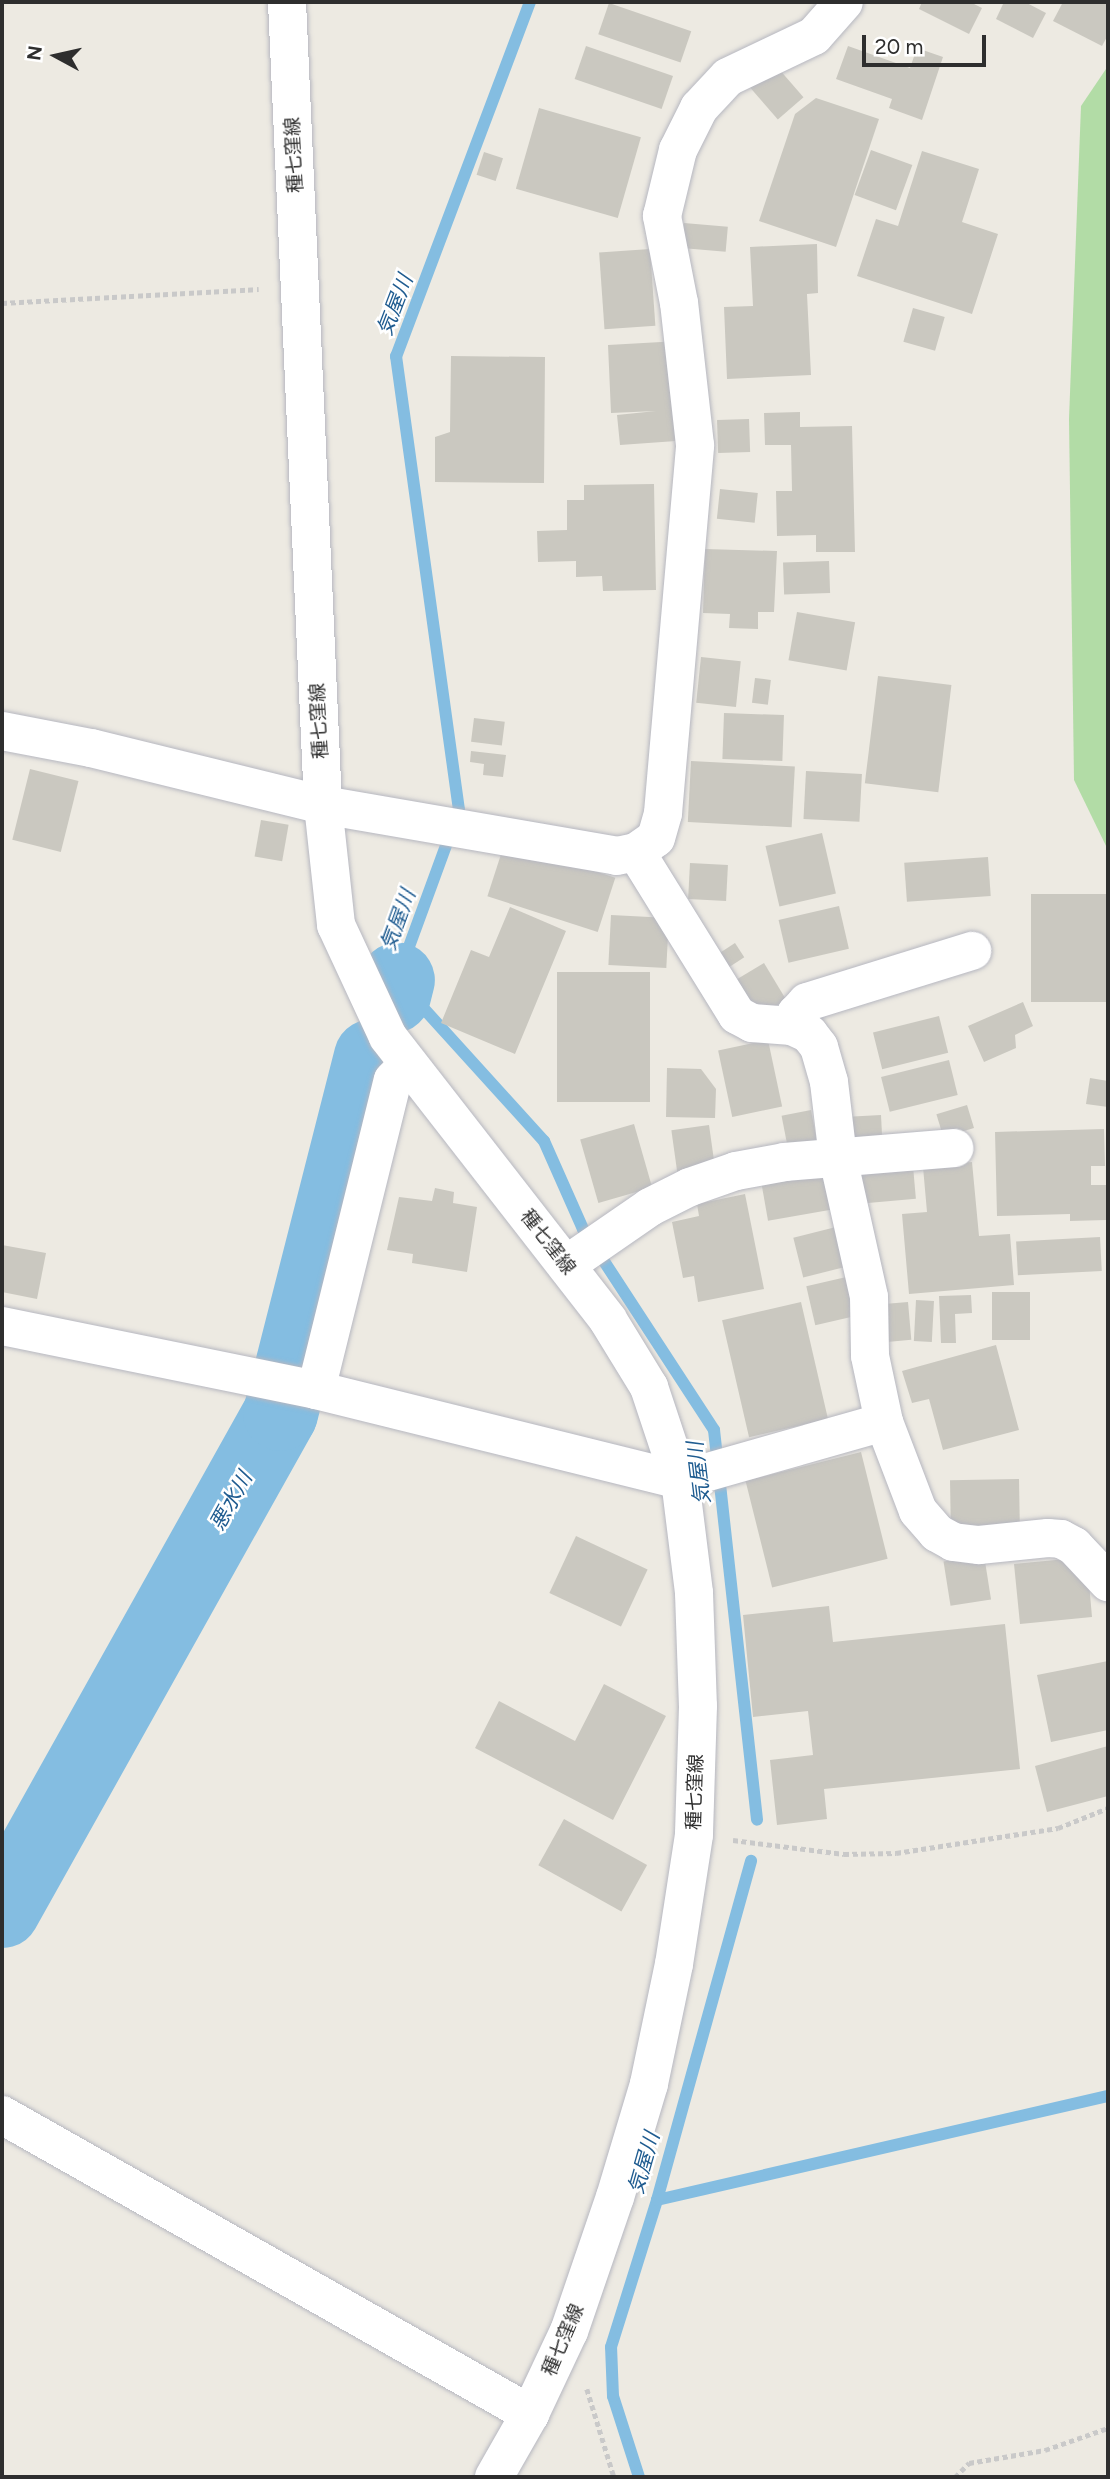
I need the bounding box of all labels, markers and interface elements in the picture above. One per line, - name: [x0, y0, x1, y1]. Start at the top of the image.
- north arrow: [21, 21, 91, 91]
- scale bar: [865, 21, 989, 65]
- text: 20 m: [875, 34, 923, 59]
- text: N: [22, 44, 47, 62]
- street label: 種七窪線: [281, 116, 307, 194]
- water label: 気屋川: [372, 271, 418, 339]
- street label: 種七窪線: [306, 682, 332, 760]
- water label: 気屋川: [375, 886, 421, 954]
- street label: 種七窪線: [516, 1205, 580, 1279]
- water label: 気屋川: [683, 1440, 715, 1506]
- water label: 悪水川: [205, 1467, 257, 1535]
- street label: 種七窪線: [682, 1754, 708, 1830]
- water label: 気屋川: [623, 2129, 665, 2197]
- street label: 種七窪線: [538, 2301, 588, 2379]

